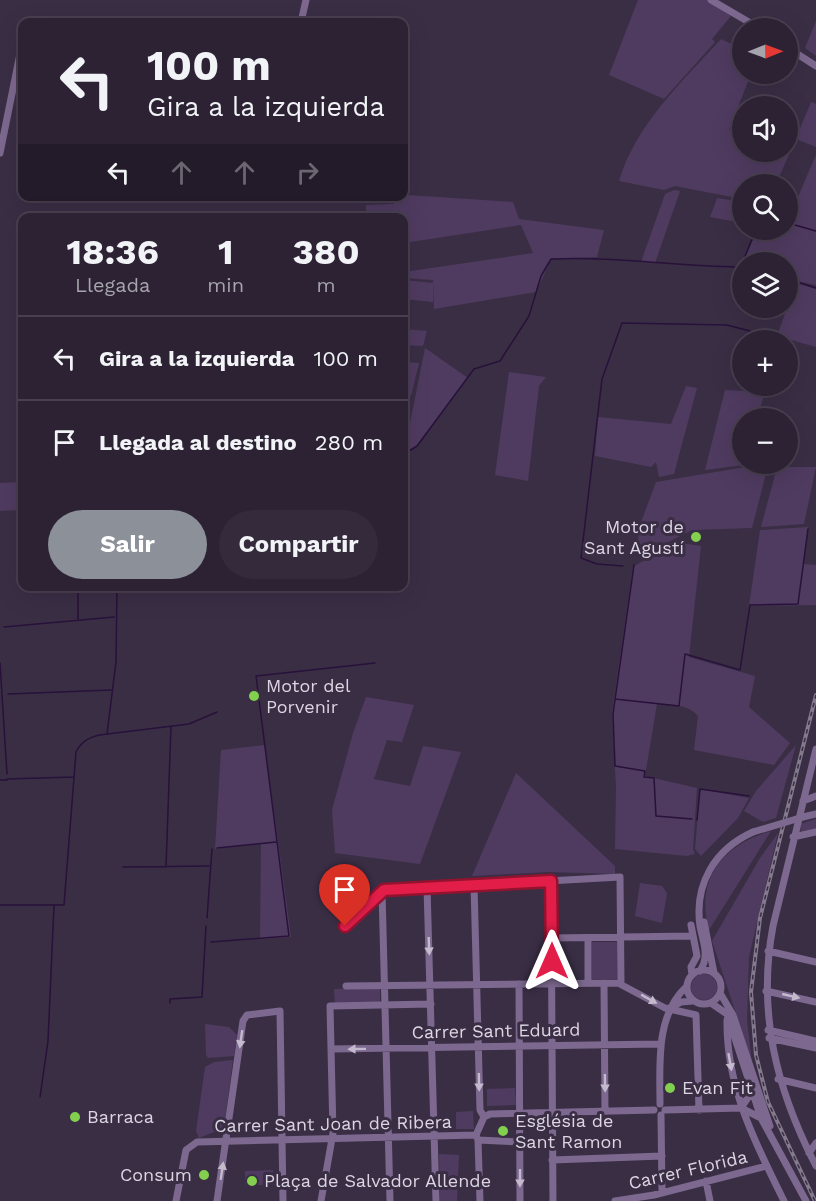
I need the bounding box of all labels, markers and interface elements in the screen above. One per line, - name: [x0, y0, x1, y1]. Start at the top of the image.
- north arrow: [732, 18, 798, 84]
- map controls: [732, 18, 798, 474]
- text: 100 m: [147, 41, 271, 90]
- icon: left: [48, 42, 126, 120]
- text: Gira a la izquierda: [147, 91, 385, 123]
- button: sound: [732, 96, 798, 162]
- icon: left: [102, 156, 135, 189]
- icon: ahead: [165, 156, 198, 189]
- icon: ahead: [228, 156, 261, 189]
- icon: right: [291, 156, 324, 189]
- button: search: [732, 174, 798, 240]
- text: 18:36: [66, 231, 159, 273]
- text: 1: [218, 231, 233, 273]
- text: 380: [292, 231, 360, 273]
- button: layers: [732, 252, 798, 318]
- text: Llegada: [75, 273, 150, 297]
- text: min: [207, 273, 244, 297]
- text: m: [316, 273, 336, 297]
- button: +: [732, 330, 798, 396]
- icon: left: [48, 342, 81, 375]
- text: Gira a la izquierda: [99, 346, 295, 371]
- text: 100 m: [314, 346, 378, 371]
- button: −: [732, 408, 798, 474]
- icon: arrive: [48, 426, 81, 459]
- text: Llegada al destino: [99, 430, 297, 455]
- text: 280 m: [315, 430, 383, 455]
- button: Salir: [48, 510, 207, 579]
- button: Compartir: [219, 510, 378, 579]
- place label: Motor de Sant Agustí: [584, 516, 684, 558]
- marker: Motor de Sant Agustí: [689, 530, 703, 544]
- place label: Motor del Porvenir: [266, 675, 351, 717]
- marker: Motor del Porvenir: [247, 689, 261, 703]
- pin: [319, 864, 370, 926]
- icon: arrive: [328, 873, 361, 906]
- position arrow: [520, 929, 584, 993]
- one-way arrow: [424, 936, 434, 955]
- one-way arrow: [782, 992, 800, 1002]
- one-way arrow: [641, 994, 658, 1004]
- street label: Carrer Sant Eduard: [411, 1019, 581, 1042]
- one-way arrow: [236, 1030, 246, 1049]
- one-way arrow: [348, 1044, 367, 1054]
- one-way arrow: [725, 1052, 734, 1071]
- one-way arrow: [474, 1072, 484, 1091]
- one-way arrow: [600, 1074, 610, 1093]
- place label: Evan Fit: [682, 1077, 753, 1098]
- marker: Evan Fit: [663, 1081, 677, 1095]
- place label: Barraca: [87, 1106, 154, 1127]
- marker: Barraca: [68, 1110, 82, 1124]
- place label: Església de Sant Ramon: [515, 1110, 623, 1152]
- street label: Carrer Sant Joan de Ribera: [214, 1111, 452, 1136]
- marker: Església de Sant Ramon: [496, 1124, 510, 1138]
- street label: Carrer Florida: [626, 1146, 749, 1193]
- one-way arrow: [217, 1162, 226, 1181]
- place label: Consum: [120, 1164, 192, 1185]
- marker: Consum: [197, 1168, 211, 1182]
- one-way arrow: [515, 1168, 525, 1187]
- place label: Plaça de Salvador Allende: [264, 1170, 491, 1191]
- marker: Plaça de Salvador Allende: [245, 1174, 259, 1188]

